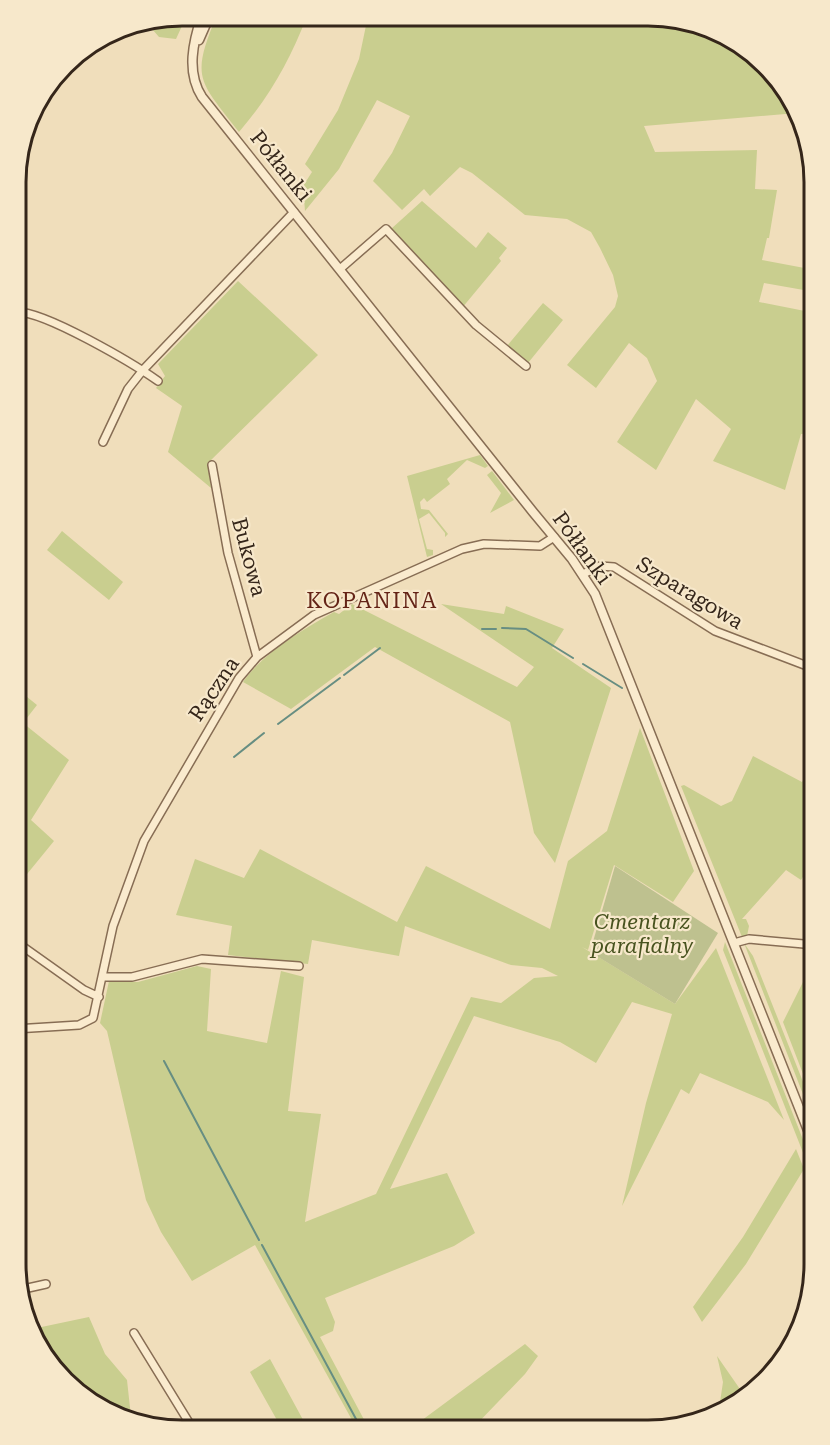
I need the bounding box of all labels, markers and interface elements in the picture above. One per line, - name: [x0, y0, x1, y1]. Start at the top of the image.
- street label: Półłanki: [245, 126, 317, 206]
- street label: Półłanki: [548, 507, 617, 589]
- street label: Bukowa: [227, 515, 271, 600]
- street label: Szparagowa: [632, 552, 748, 634]
- district label: KOPANINA: [306, 588, 438, 613]
- street label: Rączna: [184, 652, 244, 726]
- park label: Cmentarz parafialny: [589, 910, 693, 958]

